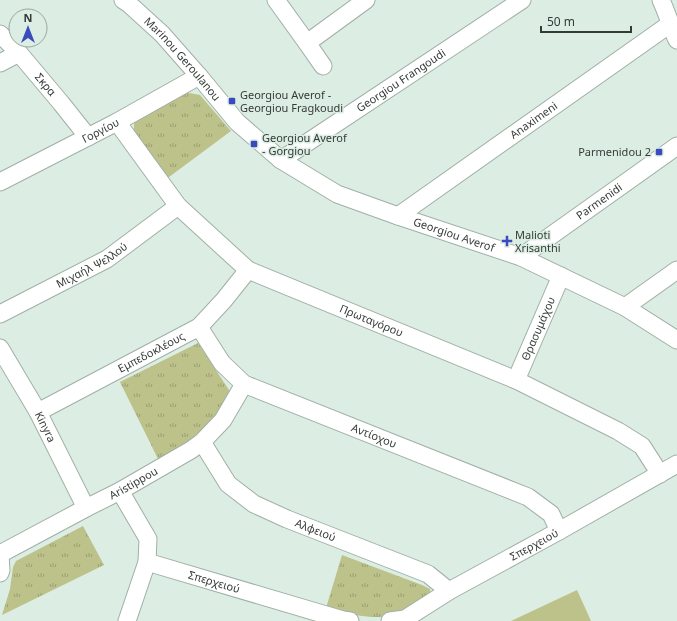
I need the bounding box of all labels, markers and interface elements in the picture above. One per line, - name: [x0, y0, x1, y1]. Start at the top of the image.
- north arrow: [8, 8, 48, 48]
- scale bar: [541, 8, 631, 34]
- text: N: [24, 10, 32, 25]
- street label: Marinou Geroulanou: [141, 13, 224, 104]
- text: 50 m: [547, 13, 575, 30]
- street label: Georgiou Frangoudi: [353, 45, 448, 115]
- street label: Σκρα: [32, 70, 60, 99]
- place label: Georgiou Averof - Georgiou Fragkoudi: [240, 87, 343, 115]
- marker: Georgiou Averof - Georgiou Fragkoudi: [227, 96, 237, 106]
- street label: Anaximeni: [507, 98, 560, 142]
- street label: Γοργίου: [79, 114, 122, 146]
- place label: Georgiou Averof - Gorgiou: [262, 130, 348, 158]
- marker: Georgiou Averof - Gorgiou: [249, 139, 259, 149]
- place label: Parmenidou 2: [578, 144, 651, 159]
- marker: Parmenidou 2: [654, 147, 664, 157]
- street label: Parmenidi: [573, 179, 625, 222]
- street label: Georgiou Averof: [412, 214, 498, 255]
- place label: Malioti Xrisanthi: [515, 227, 561, 255]
- marker: Malioti Xrisanthi: [502, 236, 512, 246]
- street label: Μιχαήλ Ψελλού: [53, 238, 130, 291]
- street label: Θρασυμάχου: [517, 294, 558, 363]
- street label: Πρωταγόρου: [338, 300, 406, 340]
- street label: Εμπεδοκλέους: [115, 328, 187, 376]
- street label: Kinyra: [32, 409, 60, 445]
- street label: Αντίοχου: [349, 420, 399, 451]
- street label: Aristippou: [106, 463, 160, 502]
- street label: Αλφειού: [293, 515, 338, 544]
- street label: Σπερχειού: [507, 525, 561, 564]
- street label: Σπερχειού: [187, 567, 242, 596]

